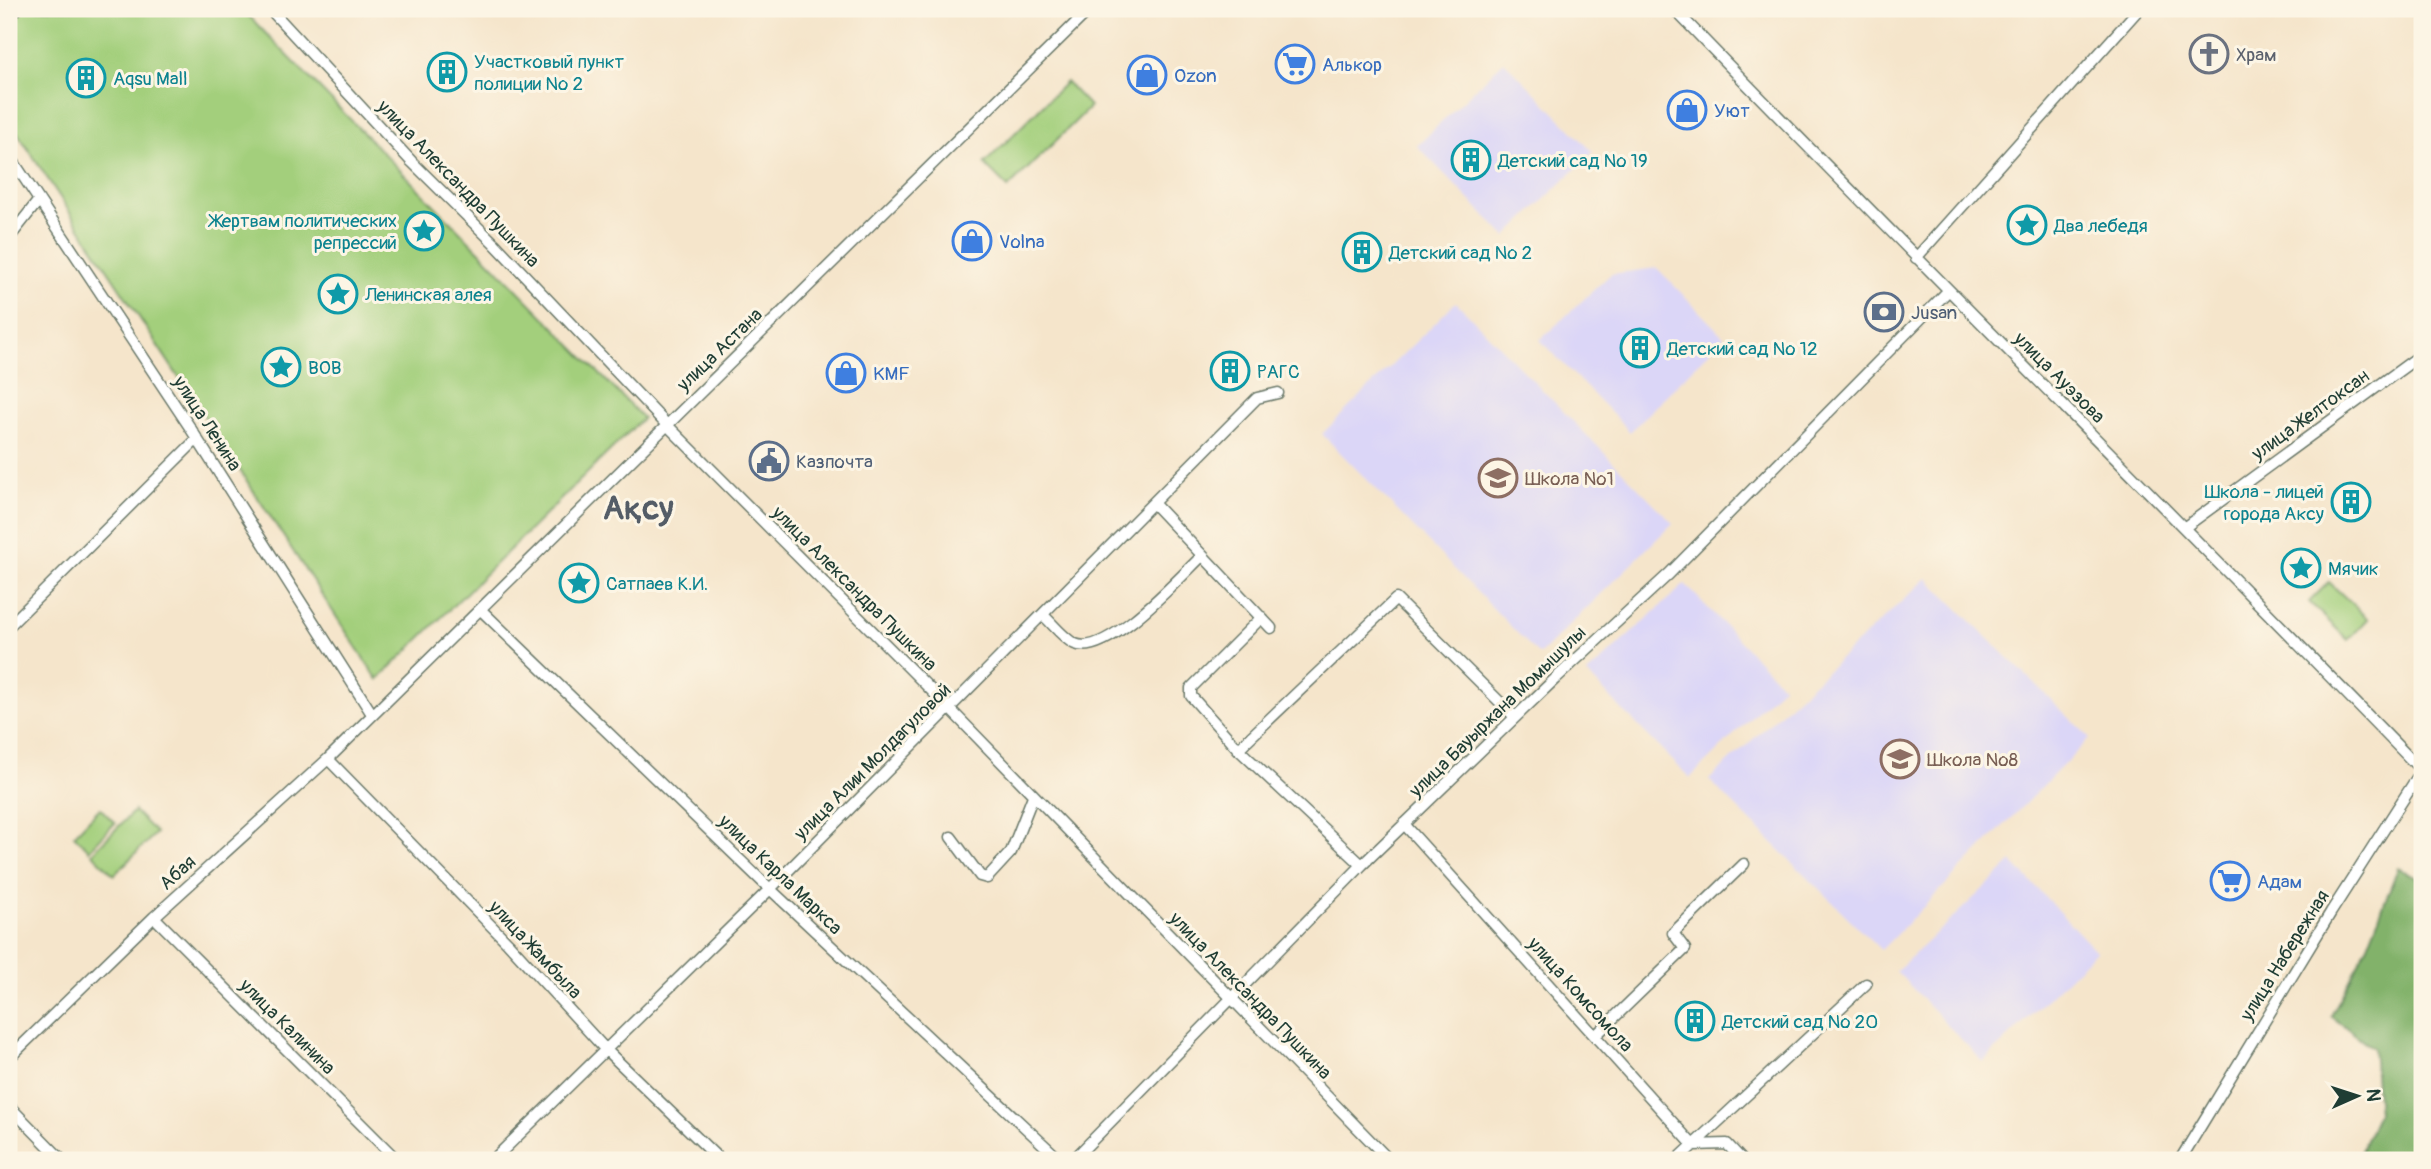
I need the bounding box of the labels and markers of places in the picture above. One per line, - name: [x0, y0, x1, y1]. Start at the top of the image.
- church icon: Храм: [2188, 33, 2230, 75]
- supermarket icon: Алькор: [1274, 43, 1316, 85]
- place label: Храм: [2236, 43, 2277, 67]
- place label: Участковый пункт полиции № 2: [474, 50, 625, 96]
- building icon: Участковый пункт полиции № 2: [426, 51, 468, 93]
- place label: Алькор: [1322, 53, 1382, 77]
- shop icon: Ozon: [1126, 54, 1168, 96]
- building icon: Аqsu Mall: [65, 57, 107, 99]
- place label: Ozon: [1174, 64, 1217, 88]
- place label: Аqsu Mall: [113, 67, 188, 91]
- shop icon: Уют: [1666, 89, 1708, 131]
- place label: Уют: [1714, 99, 1750, 123]
- building icon: Детский сад № 19: [1450, 139, 1492, 181]
- place label: Детский сад № 19: [1497, 149, 1648, 173]
- place icon: Два лебедя: [2006, 204, 2048, 246]
- place label: Жертвам политических репрессий: [207, 209, 397, 255]
- place icon: Жертвам политических репрессий: [403, 210, 445, 252]
- place label: Два лебедя: [2053, 214, 2148, 238]
- shop icon: Volna: [951, 220, 993, 262]
- place label: Volna: [999, 230, 1045, 254]
- building icon: Детский сад № 2: [1341, 231, 1383, 273]
- place label: Детский сад № 2: [1388, 241, 1532, 265]
- place icon: Ленинская алея: [317, 273, 359, 315]
- place label: Ленинская алея: [364, 283, 492, 307]
- bank icon: Jusan: [1863, 291, 1905, 333]
- place label: Jusan: [1911, 301, 1957, 325]
- building icon: Детский сад № 12: [1619, 327, 1661, 369]
- place label: Детский сад № 12: [1666, 337, 1818, 361]
- place icon: ВОВ: [260, 346, 302, 388]
- building icon: РАГС: [1209, 350, 1251, 392]
- shop icon: KMF: [825, 352, 867, 394]
- place label: ВОВ: [308, 356, 342, 380]
- place label: РАГС: [1257, 360, 1300, 384]
- place label: KMF: [873, 362, 910, 386]
- public building icon: Казпочта: [748, 440, 790, 482]
- place label: Казпочта: [796, 450, 873, 474]
- school or university icon: Школа №1: [1477, 457, 1519, 499]
- place label: Школа №1: [1525, 467, 1614, 491]
- place label: Школа - лицей города Аксу: [2204, 480, 2324, 526]
- building icon: Школа - лицей города Аксу: [2330, 481, 2372, 523]
- place icon: Мячик: [2280, 547, 2322, 589]
- place label: Мячик: [2328, 557, 2379, 581]
- place icon: Сатпаев К.И.: [558, 562, 600, 604]
- place label: Сатпаев К.И.: [606, 572, 708, 596]
- school or university icon: Школа №8: [1879, 738, 1921, 780]
- place label: Школа №8: [1927, 748, 2018, 772]
- supermarket icon: Адам: [2209, 860, 2251, 902]
- place label: Адам: [2257, 870, 2302, 894]
- building icon: Детский сад № 20: [1674, 1000, 1716, 1042]
- place label: Детский сад № 20: [1721, 1010, 1878, 1034]

